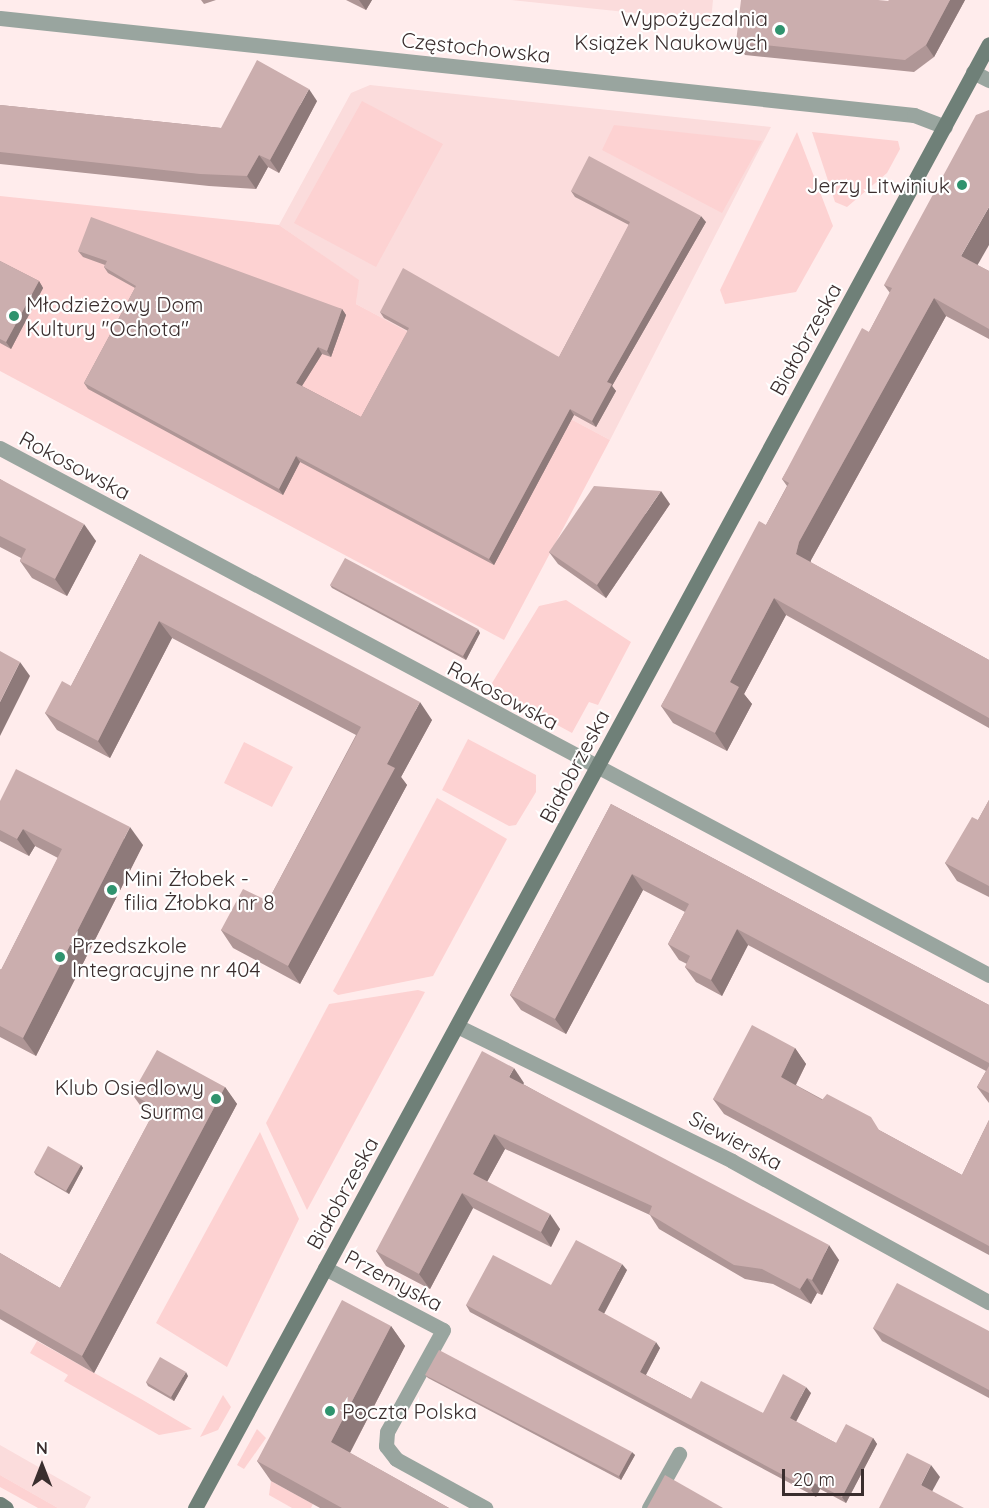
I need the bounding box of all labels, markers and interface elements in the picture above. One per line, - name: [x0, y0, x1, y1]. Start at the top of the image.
- place label: Wypożyczalnia Książek Naukowych: [574, 5, 768, 55]
- marker: Wypożyczalnia Książek Naukowych: [773, 23, 787, 37]
- street label: Częstochowska: [400, 27, 552, 67]
- place label: Jerzy Litwiniuk: [807, 172, 950, 198]
- marker: Jerzy Litwiniuk: [955, 178, 969, 192]
- street label: Białobrzeska: [764, 278, 846, 400]
- place label: Młodzieżowy Dom Kultury "Ochota": [26, 291, 203, 341]
- marker: Młodzieżowy Dom Kultury "Ochota": [7, 309, 21, 323]
- street label: Rokosowska: [15, 425, 135, 505]
- street label: Rokosowska: [443, 655, 563, 735]
- street label: Białobrzeska: [534, 705, 614, 827]
- place label: Mini Żłobek - filia Żłobka nr 8: [124, 865, 275, 915]
- marker: Mini Żłobek - filia Żłobka nr 8: [105, 883, 119, 897]
- place label: Przedszkole Integracyjne nr 404: [72, 932, 261, 982]
- marker: Przedszkole Integracyjne nr 404: [53, 950, 67, 964]
- place label: Klub Osiedlowy Surma: [55, 1074, 204, 1124]
- marker: Klub Osiedlowy Surma: [209, 1092, 223, 1106]
- street label: Siewierska: [685, 1105, 787, 1175]
- street label: Białobrzeska: [301, 1132, 383, 1254]
- street label: Przemyska: [341, 1244, 447, 1316]
- place label: Poczta Polska: [342, 1398, 477, 1424]
- marker: Poczta Polska: [323, 1404, 337, 1418]
- north arrow: [12, 1436, 72, 1496]
- text: N: [36, 1438, 48, 1458]
- scale bar: [785, 1457, 868, 1495]
- text: 20 m: [793, 1468, 835, 1491]

